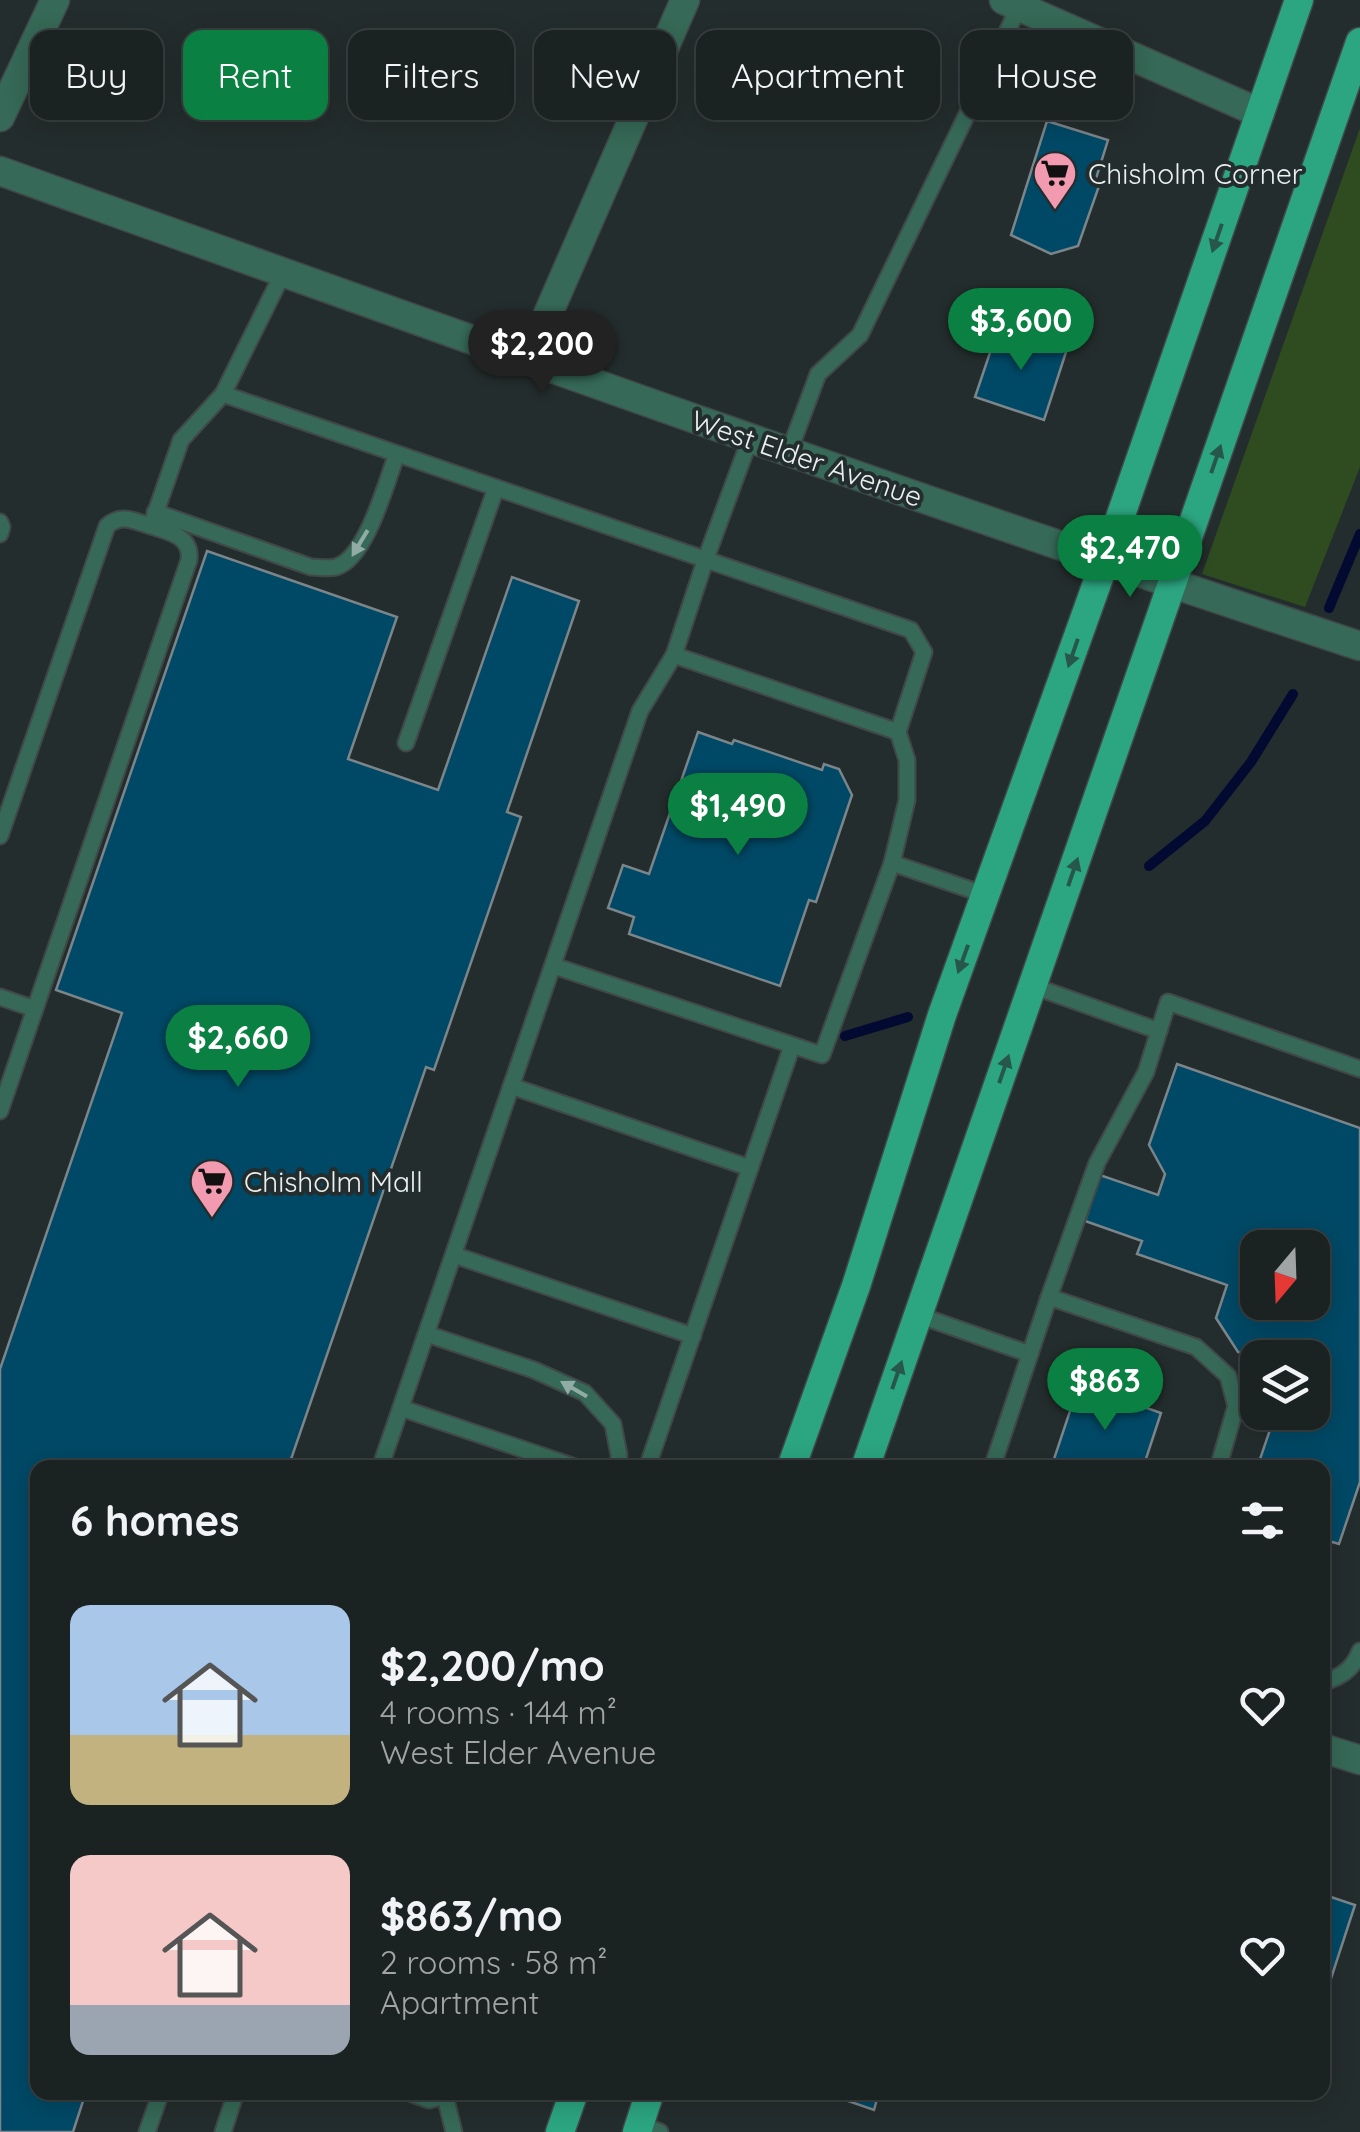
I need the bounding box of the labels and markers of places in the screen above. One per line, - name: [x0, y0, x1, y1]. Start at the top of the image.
- supermarket icon: Chisholm Corner: [1032, 150, 1078, 211]
- place label: Chisholm Corner: [1088, 156, 1303, 191]
- pin: $3,600: [940, 288, 1102, 373]
- pin: $2,200: [461, 311, 623, 396]
- pin: $2,470: [1049, 515, 1211, 600]
- pin: $1,490: [657, 773, 819, 858]
- pin: $2,660: [157, 1005, 319, 1090]
- supermarket icon: Chisholm Mall: [189, 1158, 235, 1219]
- place label: Chisholm Mall: [244, 1164, 423, 1199]
- pin: $863: [1046, 1348, 1164, 1433]

